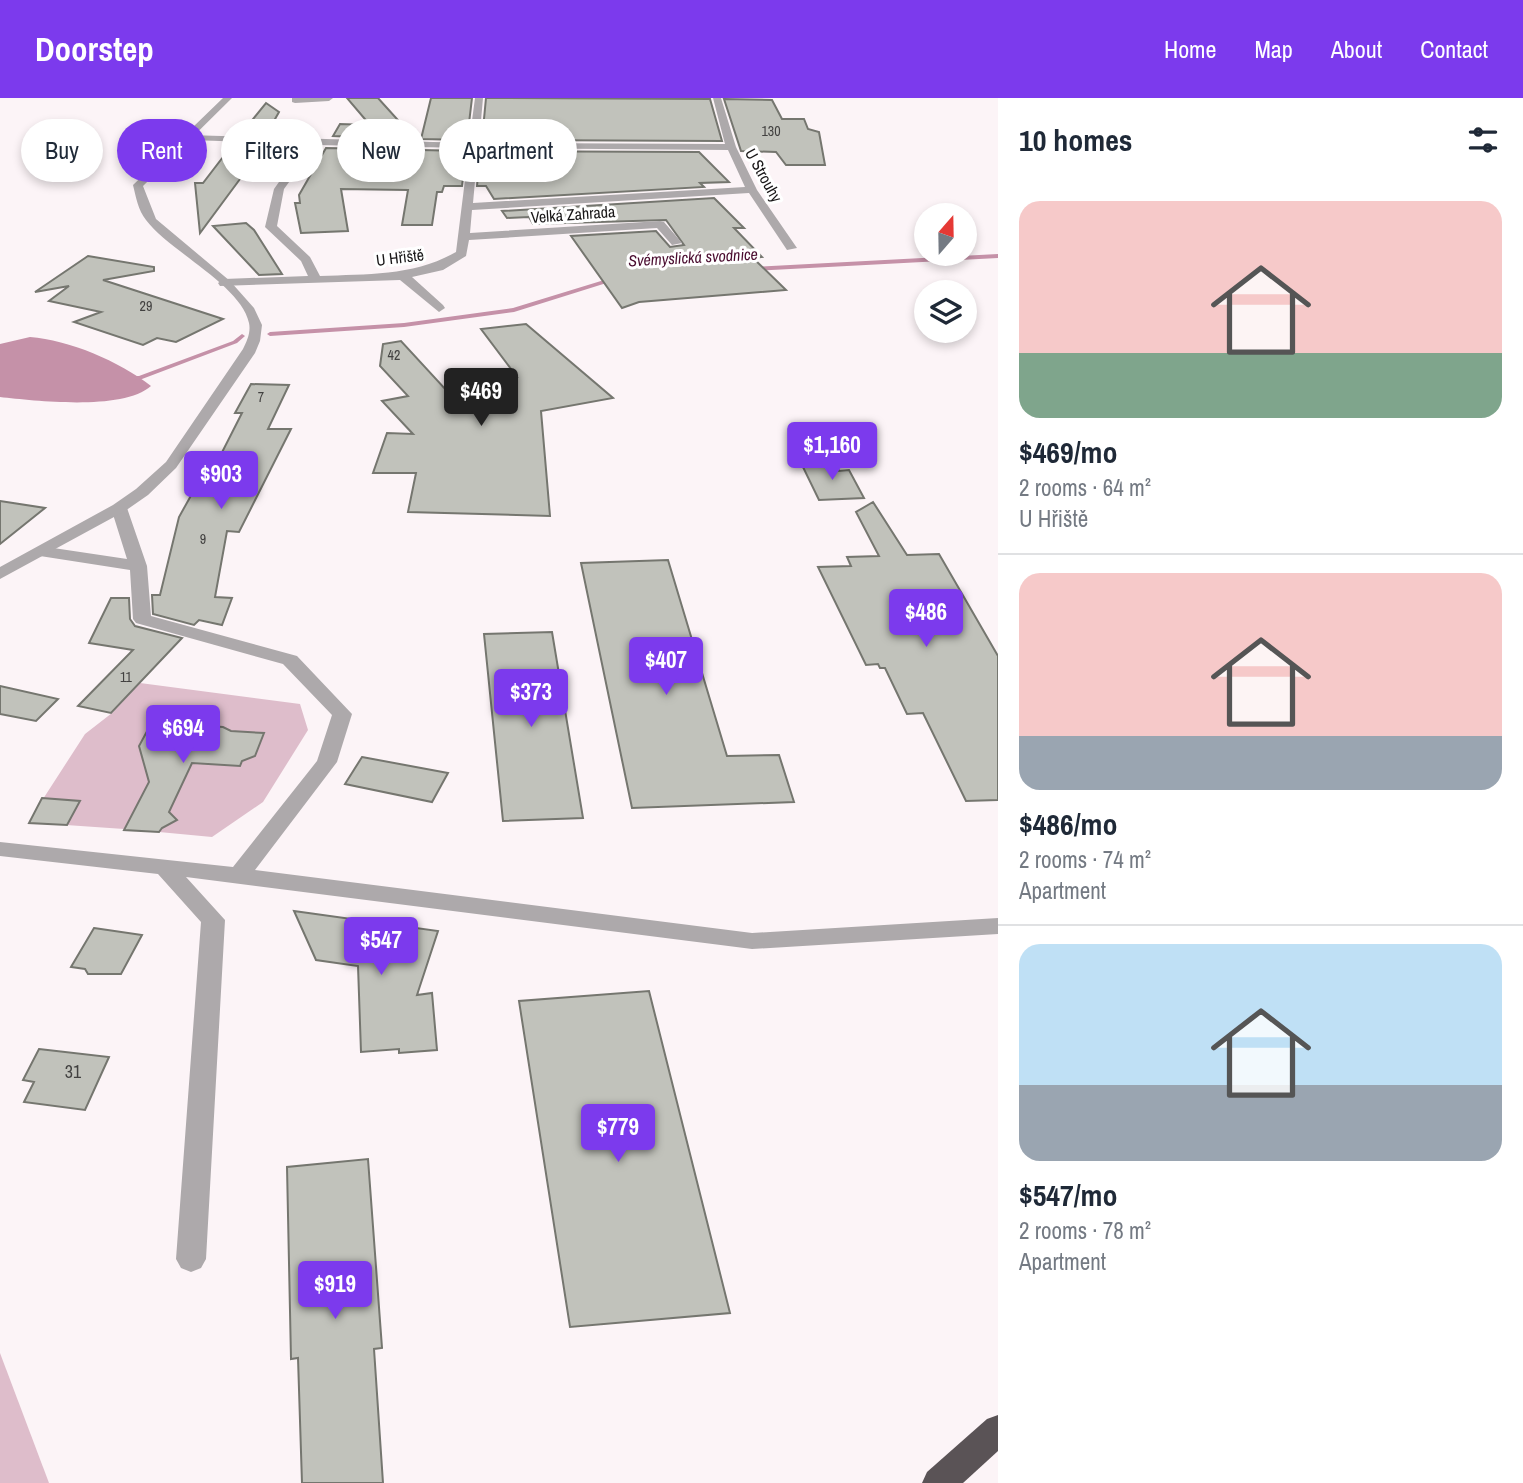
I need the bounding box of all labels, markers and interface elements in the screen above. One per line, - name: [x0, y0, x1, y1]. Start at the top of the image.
- text: Doorstep: [35, 27, 154, 71]
- text: Home: [1164, 33, 1216, 65]
- text: Map: [1254, 33, 1293, 65]
- text: About: [1331, 33, 1382, 65]
- text: Contact: [1420, 33, 1488, 65]
- chip: Buy: [21, 119, 103, 182]
- chip: Rent: [117, 119, 207, 182]
- chip: Filters: [221, 119, 323, 182]
- chip: New: [337, 119, 425, 182]
- chip: Apartment: [439, 119, 577, 182]
- text: 10 homes: [1019, 120, 1133, 160]
- icon: filters: [1464, 121, 1502, 159]
- house number: 130: [761, 122, 781, 140]
- street label: U Strouhy: [740, 144, 788, 206]
- street label: Velká Zahrada: [530, 200, 617, 228]
- north arrow: [914, 203, 976, 266]
- map controls: [914, 203, 977, 343]
- street label: U Hřiště: [375, 243, 425, 271]
- water label: Svémyslická svodnice: [628, 243, 758, 271]
- icon: home: [1198, 247, 1324, 373]
- button: layers: [914, 280, 977, 343]
- house number: 29: [140, 297, 152, 315]
- house number: 42: [388, 346, 400, 364]
- pin: $469: [440, 368, 522, 428]
- text: $469: [460, 375, 502, 406]
- house number: 7: [258, 388, 264, 406]
- pin: $1,160: [775, 422, 889, 482]
- text: $1,160: [803, 429, 861, 460]
- text: $469/mo: [1019, 432, 1117, 472]
- pin: $903: [180, 452, 262, 511]
- text: $903: [200, 458, 242, 489]
- text: 2 rooms · 64 m²: [1019, 472, 1151, 503]
- text: U Hřiště: [1019, 503, 1088, 534]
- house number: 9: [200, 530, 206, 548]
- pin: $486: [885, 589, 967, 649]
- text: $486: [905, 596, 947, 627]
- icon: home: [1198, 619, 1324, 745]
- pin: $407: [625, 638, 707, 697]
- text: $407: [645, 644, 687, 675]
- house number: 11: [120, 668, 133, 686]
- pin: $373: [490, 670, 572, 729]
- text: $373: [510, 676, 552, 707]
- pin: $694: [142, 706, 224, 765]
- text: $694: [162, 712, 204, 743]
- text: $486/mo: [1019, 804, 1117, 844]
- text: 2 rooms · 74 m²: [1019, 844, 1151, 875]
- text: Apartment: [1019, 875, 1106, 906]
- pin: $547: [340, 918, 422, 977]
- text: $547: [360, 924, 402, 955]
- icon: home: [1198, 990, 1324, 1116]
- house number: 31: [65, 1059, 82, 1084]
- pin: $779: [577, 1104, 659, 1164]
- text: $779: [597, 1111, 639, 1142]
- text: $547/mo: [1019, 1175, 1117, 1215]
- text: 2 rooms · 78 m²: [1019, 1215, 1151, 1246]
- text: Apartment: [1019, 1246, 1106, 1277]
- pin: $919: [294, 1262, 376, 1321]
- text: $919: [314, 1268, 356, 1299]

